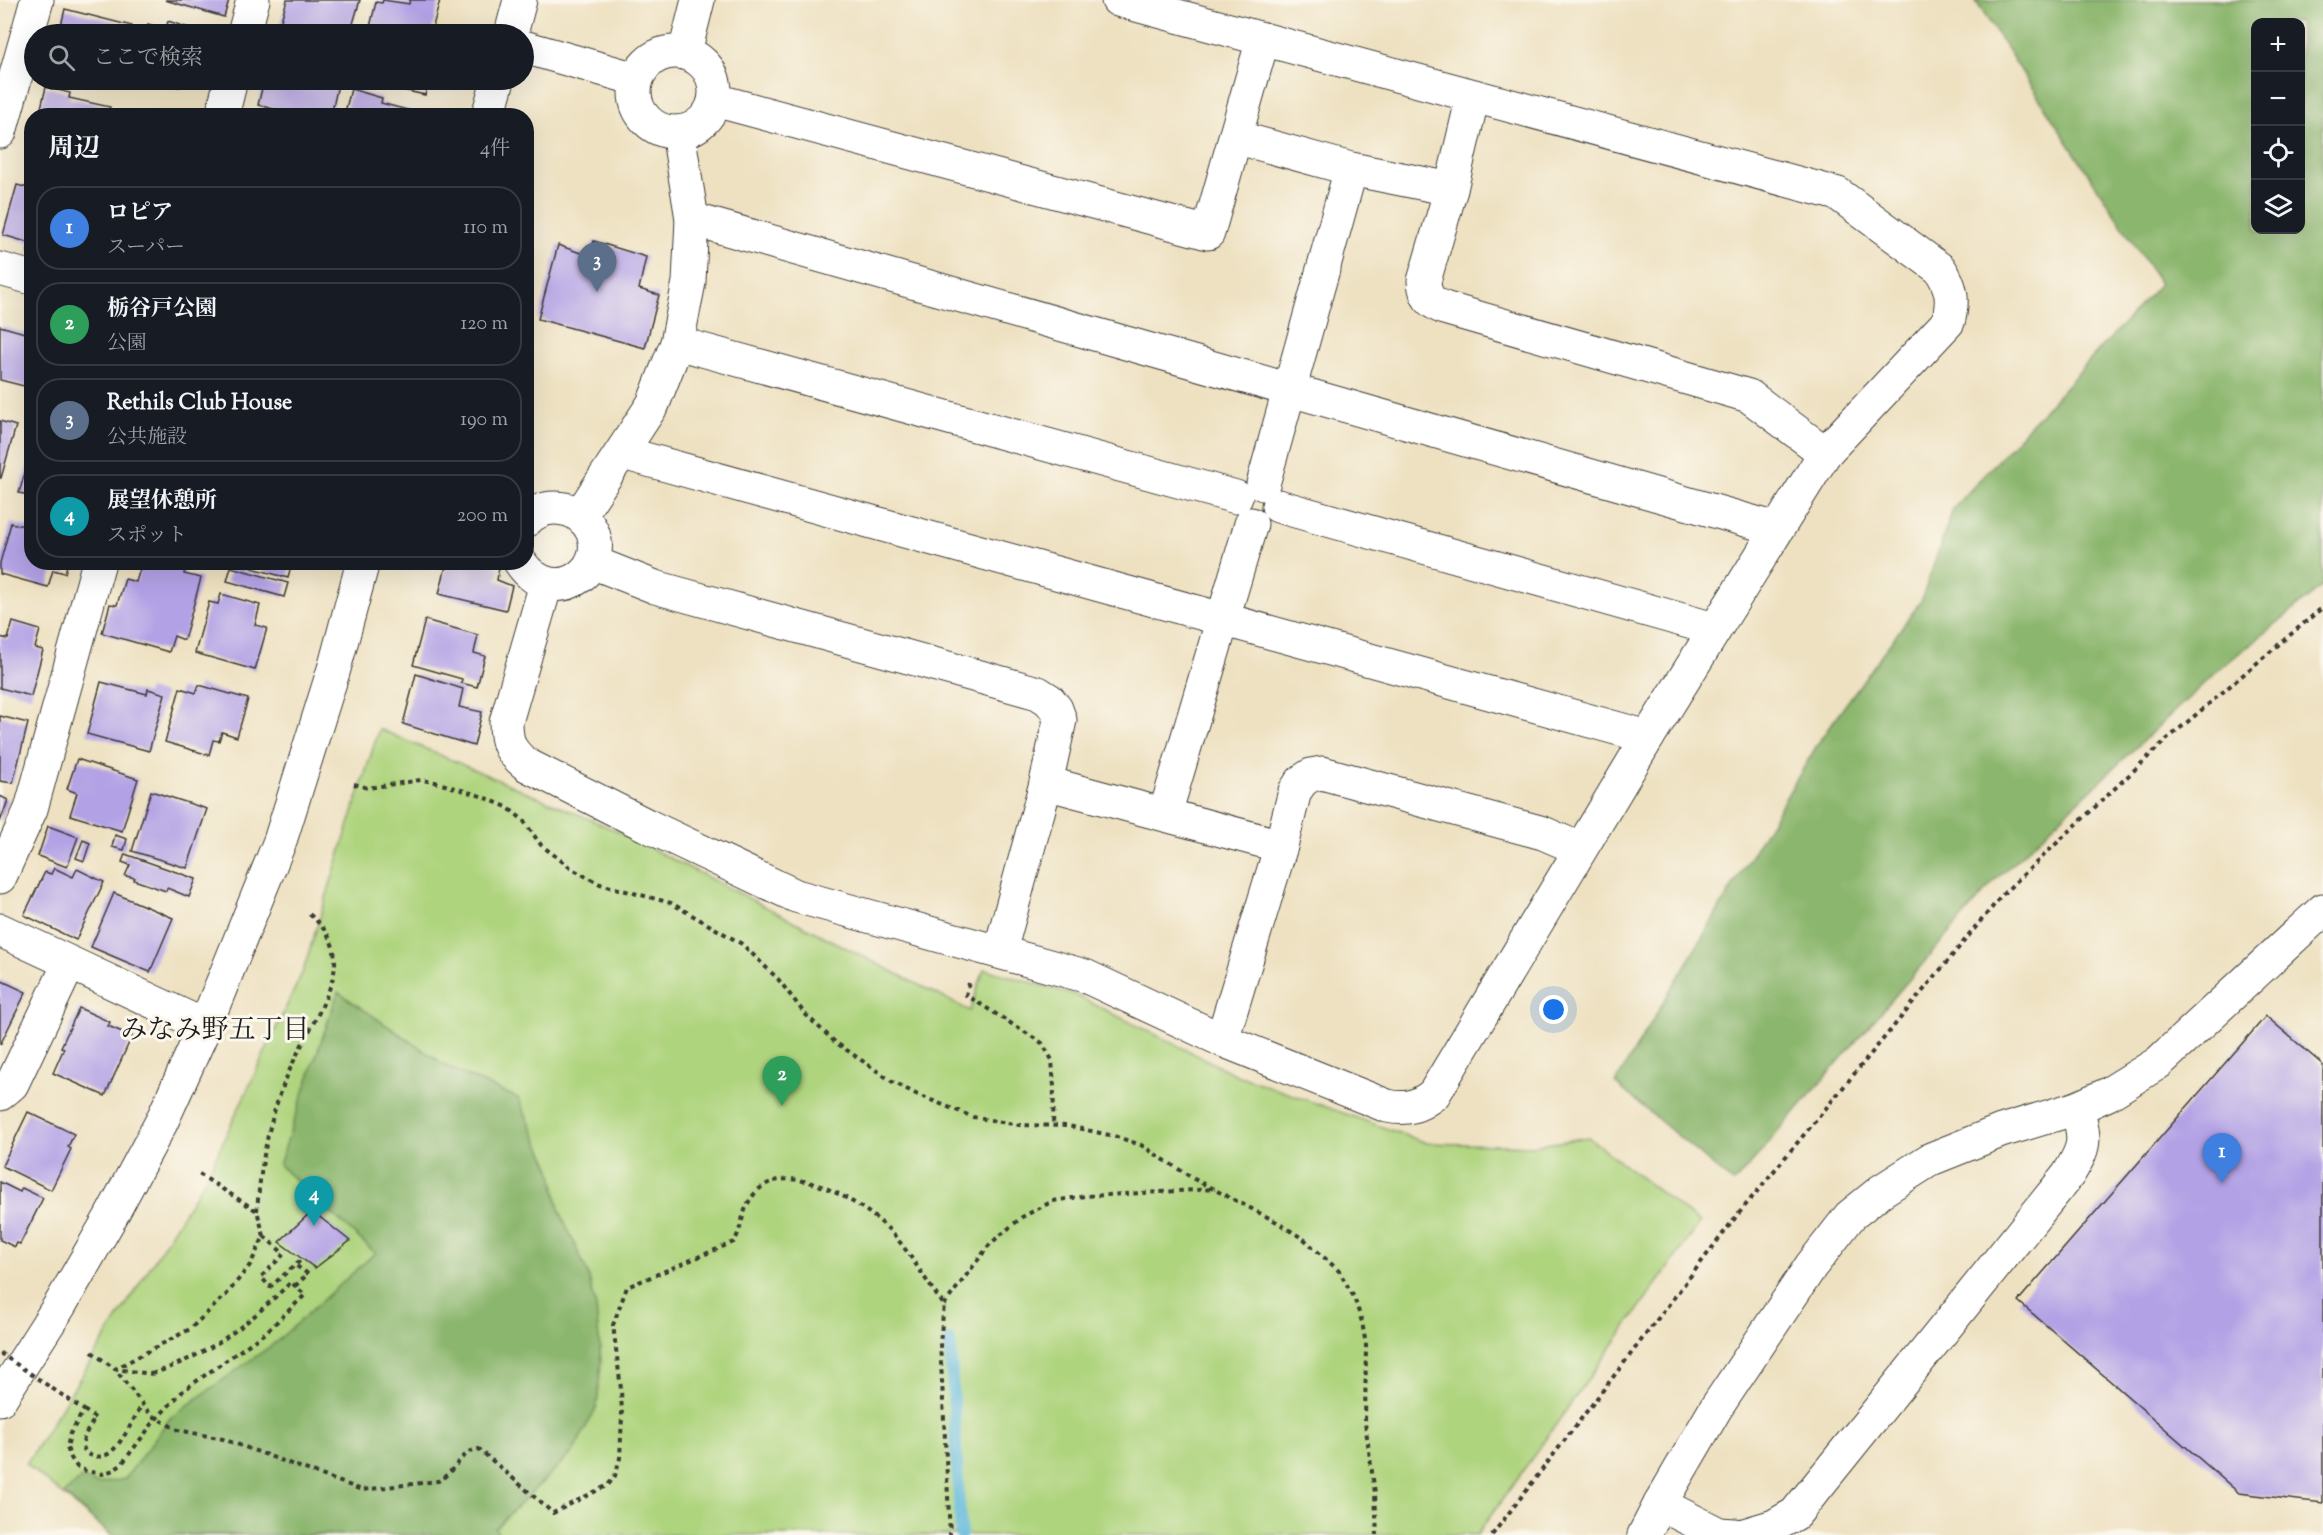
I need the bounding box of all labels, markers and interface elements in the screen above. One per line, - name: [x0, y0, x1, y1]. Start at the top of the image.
- map controls: [2251, 18, 2305, 234]
- button: +: [2251, 18, 2305, 72]
- search box: [24, 24, 534, 90]
- icon: search: [45, 41, 78, 74]
- text: ここで検索: [93, 43, 203, 75]
- button: −: [2251, 72, 2305, 126]
- button: locate: [2251, 126, 2305, 180]
- text: 周辺: [48, 131, 100, 168]
- text: 4件: [480, 135, 510, 164]
- button: layers: [2251, 180, 2305, 234]
- text: ロピア: [107, 198, 173, 230]
- text: 1: [66, 214, 73, 243]
- text: 110 m: [463, 214, 508, 243]
- text: スーパー: [107, 234, 185, 263]
- pin: 3: [578, 242, 616, 292]
- text: 栃谷戸公園: [107, 294, 217, 326]
- text: 2: [65, 310, 74, 339]
- text: 120 m: [460, 310, 508, 339]
- text: 公園: [107, 330, 147, 359]
- text: Rethils Club House: [107, 388, 292, 420]
- text: 3: [65, 406, 74, 435]
- text: 190 m: [460, 406, 508, 435]
- text: 公共施設: [107, 424, 187, 453]
- text: 展望休憩所: [107, 486, 217, 518]
- text: 4: [64, 502, 75, 531]
- text: 200 m: [457, 502, 508, 531]
- text: スポット: [107, 522, 187, 551]
- your location: [1539, 995, 1568, 1024]
- district label: みなみ野五丁目: [121, 1012, 310, 1051]
- pin: 2: [762, 1056, 802, 1106]
- pin: 1: [2202, 1134, 2242, 1183]
- pin: 4: [294, 1176, 334, 1226]

